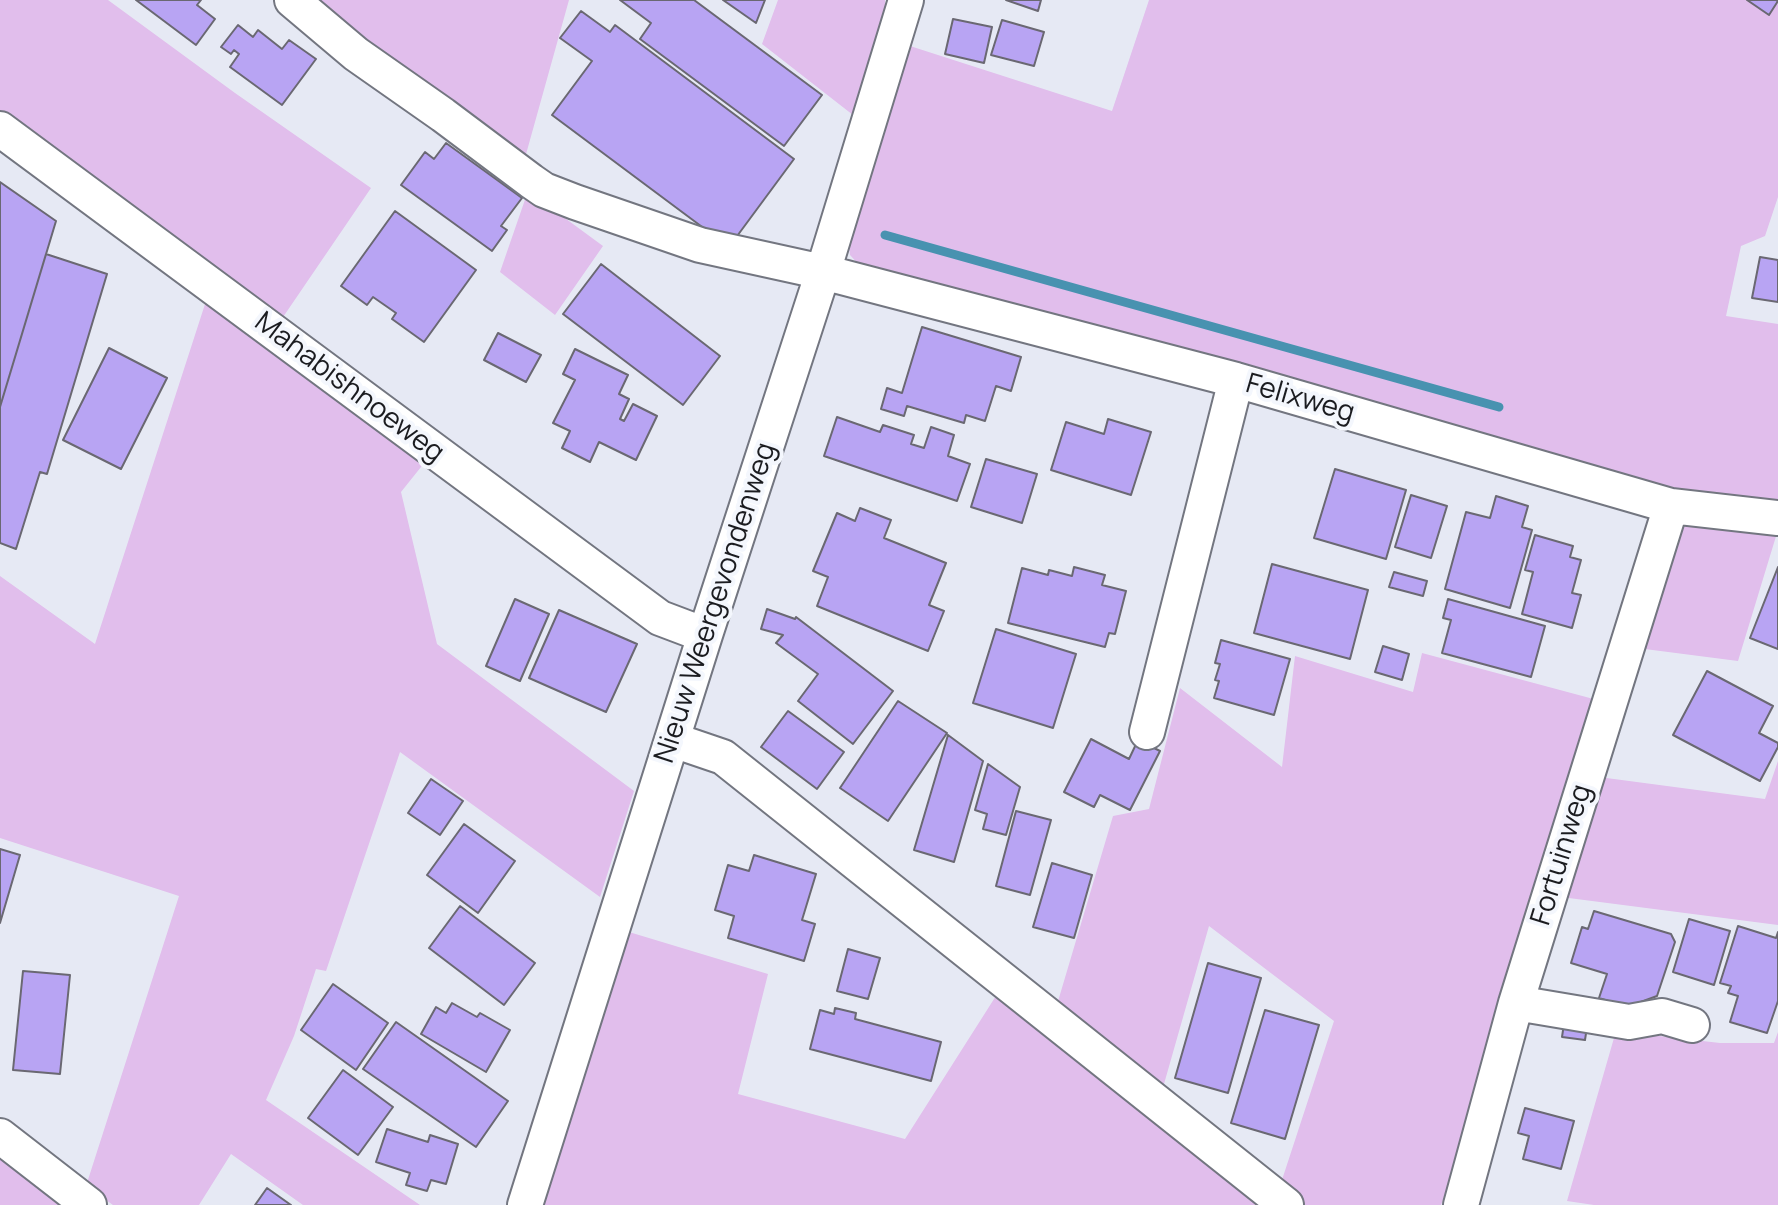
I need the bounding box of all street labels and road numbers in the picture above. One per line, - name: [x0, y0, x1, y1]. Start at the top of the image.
- street label: Mahabishnoeweg: [248, 306, 450, 470]
- street label: Felixweg: [1242, 367, 1358, 431]
- street label: Nieuw Weergevondenweg: [648, 439, 784, 767]
- street label: Fortuinweg: [1525, 781, 1599, 929]

